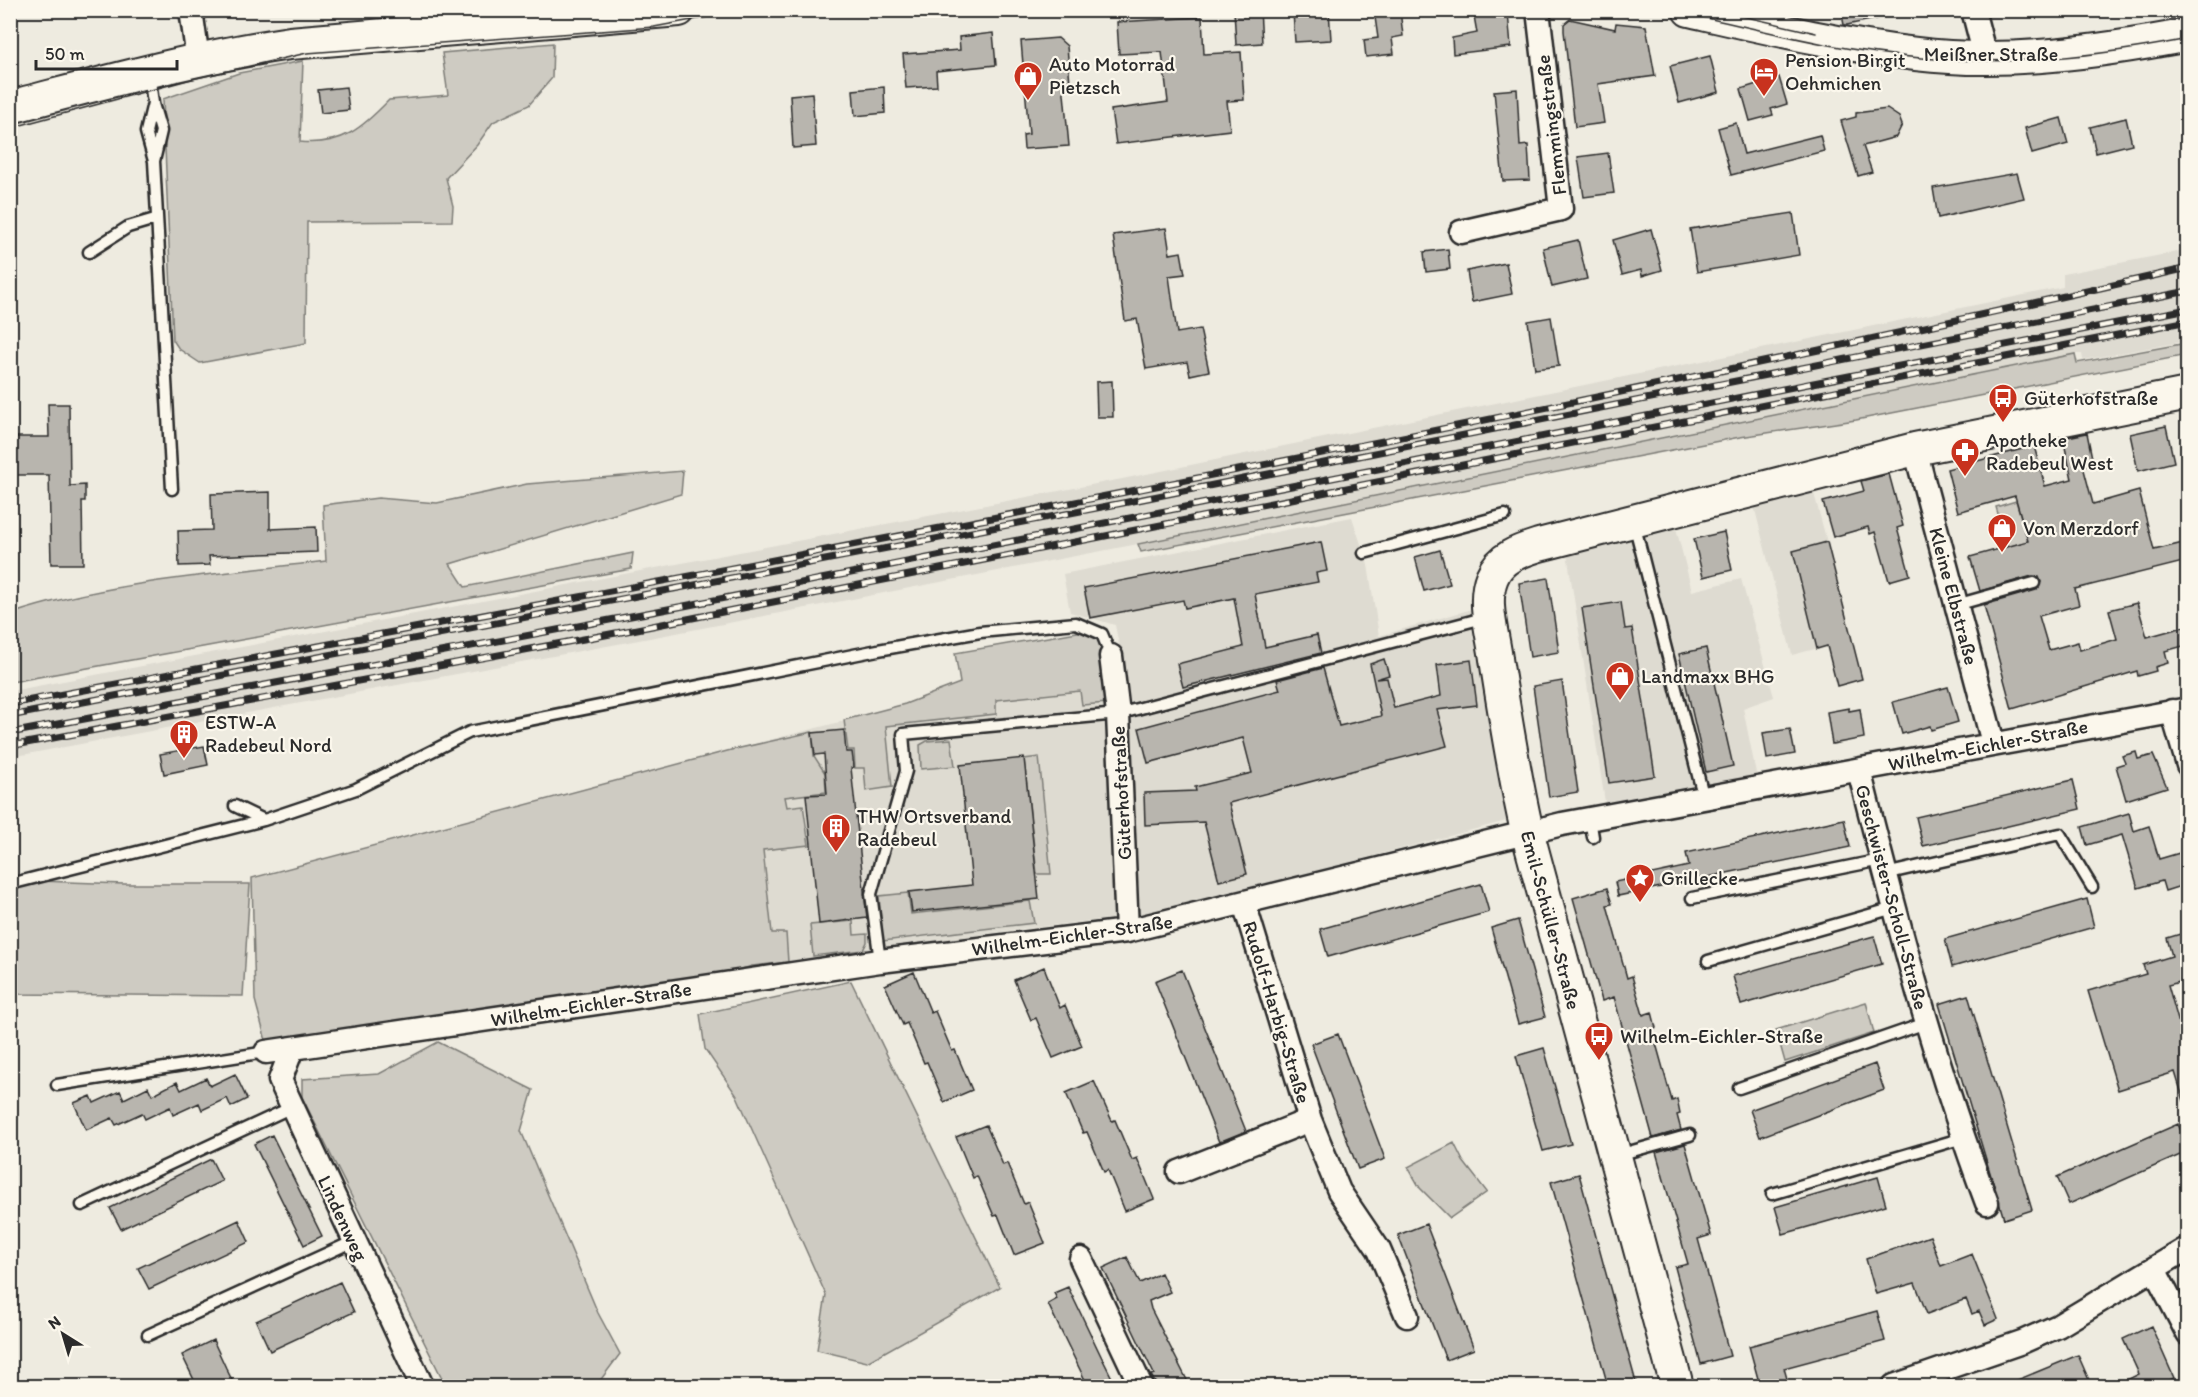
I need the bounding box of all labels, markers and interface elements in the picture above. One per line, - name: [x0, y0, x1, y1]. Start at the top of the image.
- scale bar: [36, 33, 177, 71]
- street label: Meißner Straße: [1924, 42, 2058, 66]
- text: 50 m: [45, 43, 85, 65]
- place label: Pension Birgit Oehmichen: [1785, 48, 1905, 95]
- place label: Auto Motorrad Pietzsch: [1049, 52, 1175, 99]
- street label: Flemmingstraße: [1530, 53, 1572, 197]
- hotel icon: Pension Birgit Oehmichen: [1748, 56, 1780, 98]
- shop icon: Auto Motorrad Pietzsch: [1012, 60, 1044, 102]
- bus stop icon: Güterhofstraße: [1987, 382, 2019, 424]
- place label: Güterhofstraße: [2024, 386, 2158, 410]
- place label: Apotheke Radebeul West: [1986, 428, 2114, 475]
- pharmacy icon: Apotheke Radebeul West: [1949, 436, 1981, 478]
- shop icon: Von Merzdorf: [1986, 512, 2018, 554]
- place label: Von Merzdorf: [2023, 516, 2139, 540]
- street label: Kleine Elbstraße: [1924, 525, 1984, 667]
- shop icon: Landmaxx BHG: [1604, 660, 1636, 702]
- place label: Landmaxx BHG: [1641, 664, 1775, 688]
- place label: ESTW-A Radebeul Nord: [205, 710, 332, 757]
- street label: Wilhelm-Eichler-Straße: [1886, 714, 2090, 776]
- building icon: ESTW-A Radebeul Nord: [168, 718, 200, 760]
- street label: Güterhofstraße: [1105, 725, 1137, 861]
- street label: Geschwister-Scholl-Straße: [1850, 782, 1934, 1012]
- place label: THW Ortsverband Radebeul: [857, 804, 1012, 851]
- building icon: THW Ortsverband Radebeul: [820, 812, 852, 854]
- street label: Emil-Schüller-Straße: [1516, 828, 1586, 1012]
- place icon: Grillecke: [1624, 862, 1656, 904]
- place label: Grillecke: [1661, 866, 1738, 890]
- street label: Wilhelm-Eichler-Straße: [970, 909, 1174, 961]
- street label: Rudolf-Harbig-Straße: [1238, 918, 1316, 1106]
- street label: Wilhelm-Eichler-Straße: [489, 976, 693, 1032]
- bus stop icon: Wilhelm-Eichler-Straße: [1583, 1020, 1615, 1062]
- place label: Wilhelm-Eichler-Straße: [1620, 1024, 1823, 1048]
- street label: Lindenweg: [313, 1171, 374, 1265]
- north arrow: [33, 1304, 93, 1364]
- text: N: [44, 1312, 64, 1333]

